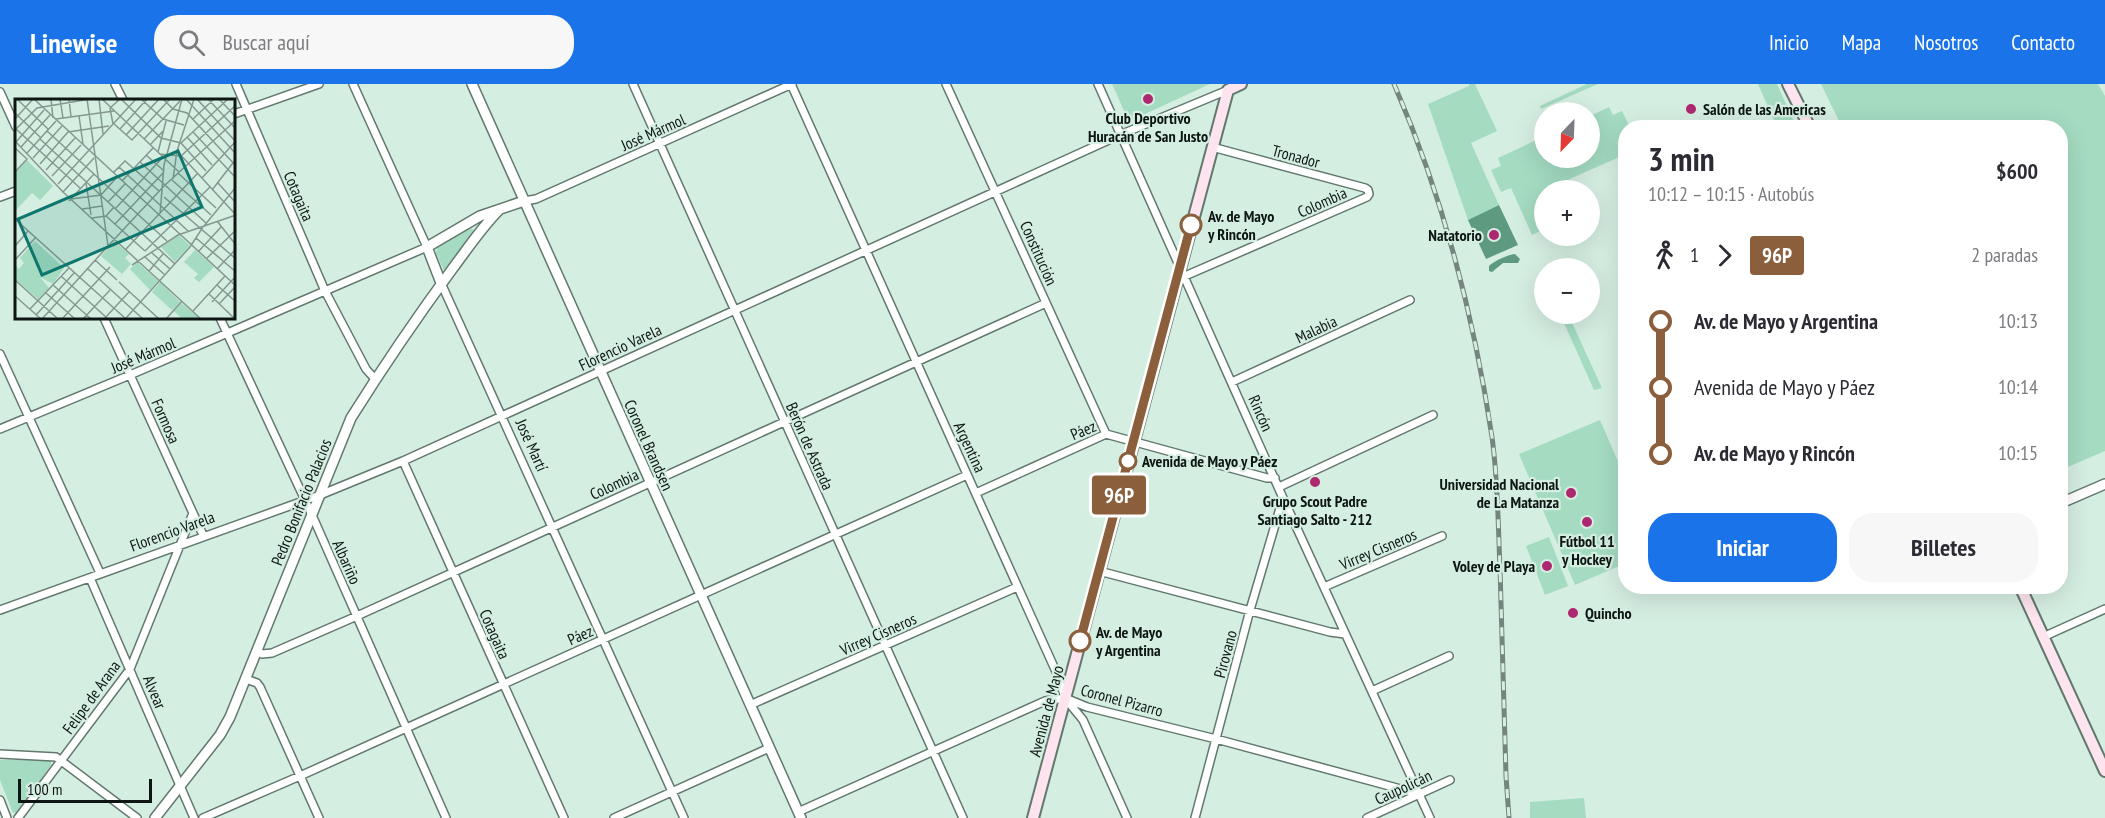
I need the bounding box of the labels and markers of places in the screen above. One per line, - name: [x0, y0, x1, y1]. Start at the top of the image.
- marker: Club Deportivo Huracán de San Justo: [1141, 92, 1155, 106]
- place label: Salón de las Americas: [1703, 99, 1826, 119]
- marker: Salón de las Americas: [1684, 102, 1698, 116]
- place label: Club Deportivo Huracán de San Justo: [1088, 108, 1208, 146]
- place label: Av. de Mayo y Rincón: [1207, 206, 1274, 244]
- marker: Av. de Mayo y Rincón: [1180, 214, 1202, 236]
- place label: Natatorio: [1428, 225, 1482, 245]
- marker: Natatorio: [1487, 228, 1501, 242]
- place label: Avenida de Mayo y Páez: [1141, 451, 1277, 471]
- marker: Avenida de Mayo y Páez: [1119, 452, 1137, 470]
- place label: Universidad Nacional de La Matanza: [1440, 474, 1559, 512]
- marker: Grupo Scout Padre Santiago Salto - 212: [1308, 475, 1322, 489]
- marker: Universidad Nacional de La Matanza: [1564, 486, 1578, 500]
- place label: Grupo Scout Padre Santiago Salto - 212: [1257, 491, 1373, 529]
- marker: Fútbol 11 y Hockey: [1580, 515, 1594, 529]
- place label: Fútbol 11 y Hockey: [1559, 531, 1615, 569]
- place label: Voley de Playa: [1452, 556, 1535, 576]
- marker: Voley de Playa: [1540, 559, 1554, 573]
- place label: Quincho: [1585, 603, 1632, 623]
- marker: Quincho: [1566, 606, 1580, 620]
- place label: Av. de Mayo y Argentina: [1095, 622, 1162, 660]
- marker: Av. de Mayo y Argentina: [1069, 630, 1091, 652]

